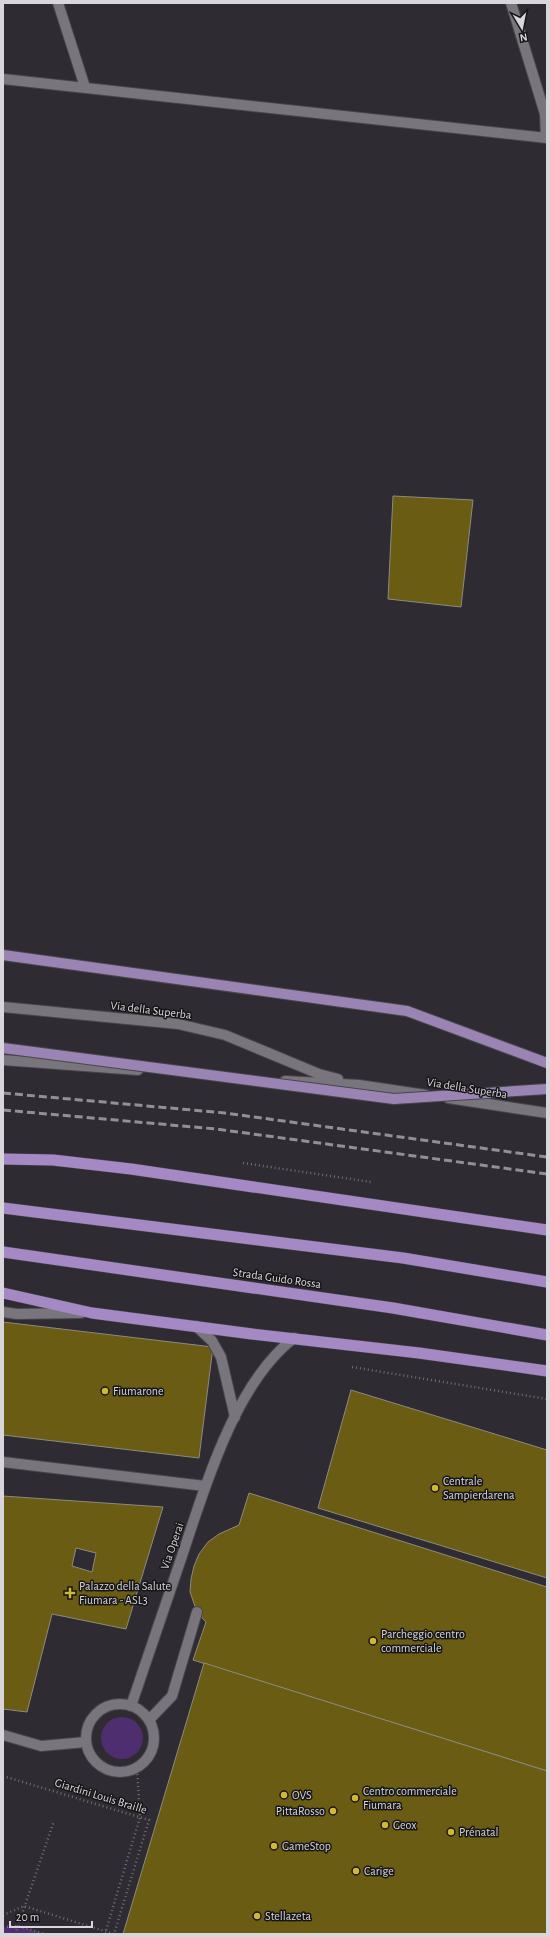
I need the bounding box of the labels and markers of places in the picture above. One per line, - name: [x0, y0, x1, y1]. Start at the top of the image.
- place label: Fiumarone: [113, 1385, 164, 1397]
- marker: Fiumarone: [100, 1386, 110, 1396]
- place label: Centrale Sampierdarena: [443, 1475, 515, 1501]
- marker: Centrale Sampierdarena: [430, 1483, 440, 1493]
- place label: Palazzo della Salute Fiumara - ASL3: [79, 1580, 171, 1606]
- marker: Palazzo della Salute Fiumara - ASL3: [64, 1587, 76, 1599]
- place label: Parcheggio centro commerciale: [381, 1628, 465, 1654]
- marker: Parcheggio centro commerciale: [368, 1636, 378, 1646]
- place label: Centro commerciale Fiumara: [363, 1785, 457, 1811]
- place label: OVS: [292, 1789, 312, 1801]
- marker: OVS: [279, 1790, 289, 1800]
- marker: Centro commerciale Fiumara: [350, 1793, 360, 1803]
- place label: PittaRosso: [276, 1805, 325, 1817]
- marker: PittaRosso: [328, 1806, 338, 1816]
- place label: Geox: [393, 1819, 416, 1831]
- marker: Geox: [380, 1820, 390, 1830]
- place label: Prénatal: [459, 1826, 499, 1838]
- marker: Prénatal: [446, 1827, 456, 1837]
- place label: GameStop: [282, 1840, 331, 1852]
- marker: GameStop: [269, 1841, 279, 1851]
- place label: Carige: [364, 1865, 394, 1877]
- marker: Carige: [351, 1866, 361, 1876]
- place label: Stellazeta: [265, 1910, 311, 1922]
- marker: Stellazeta: [252, 1911, 262, 1921]

